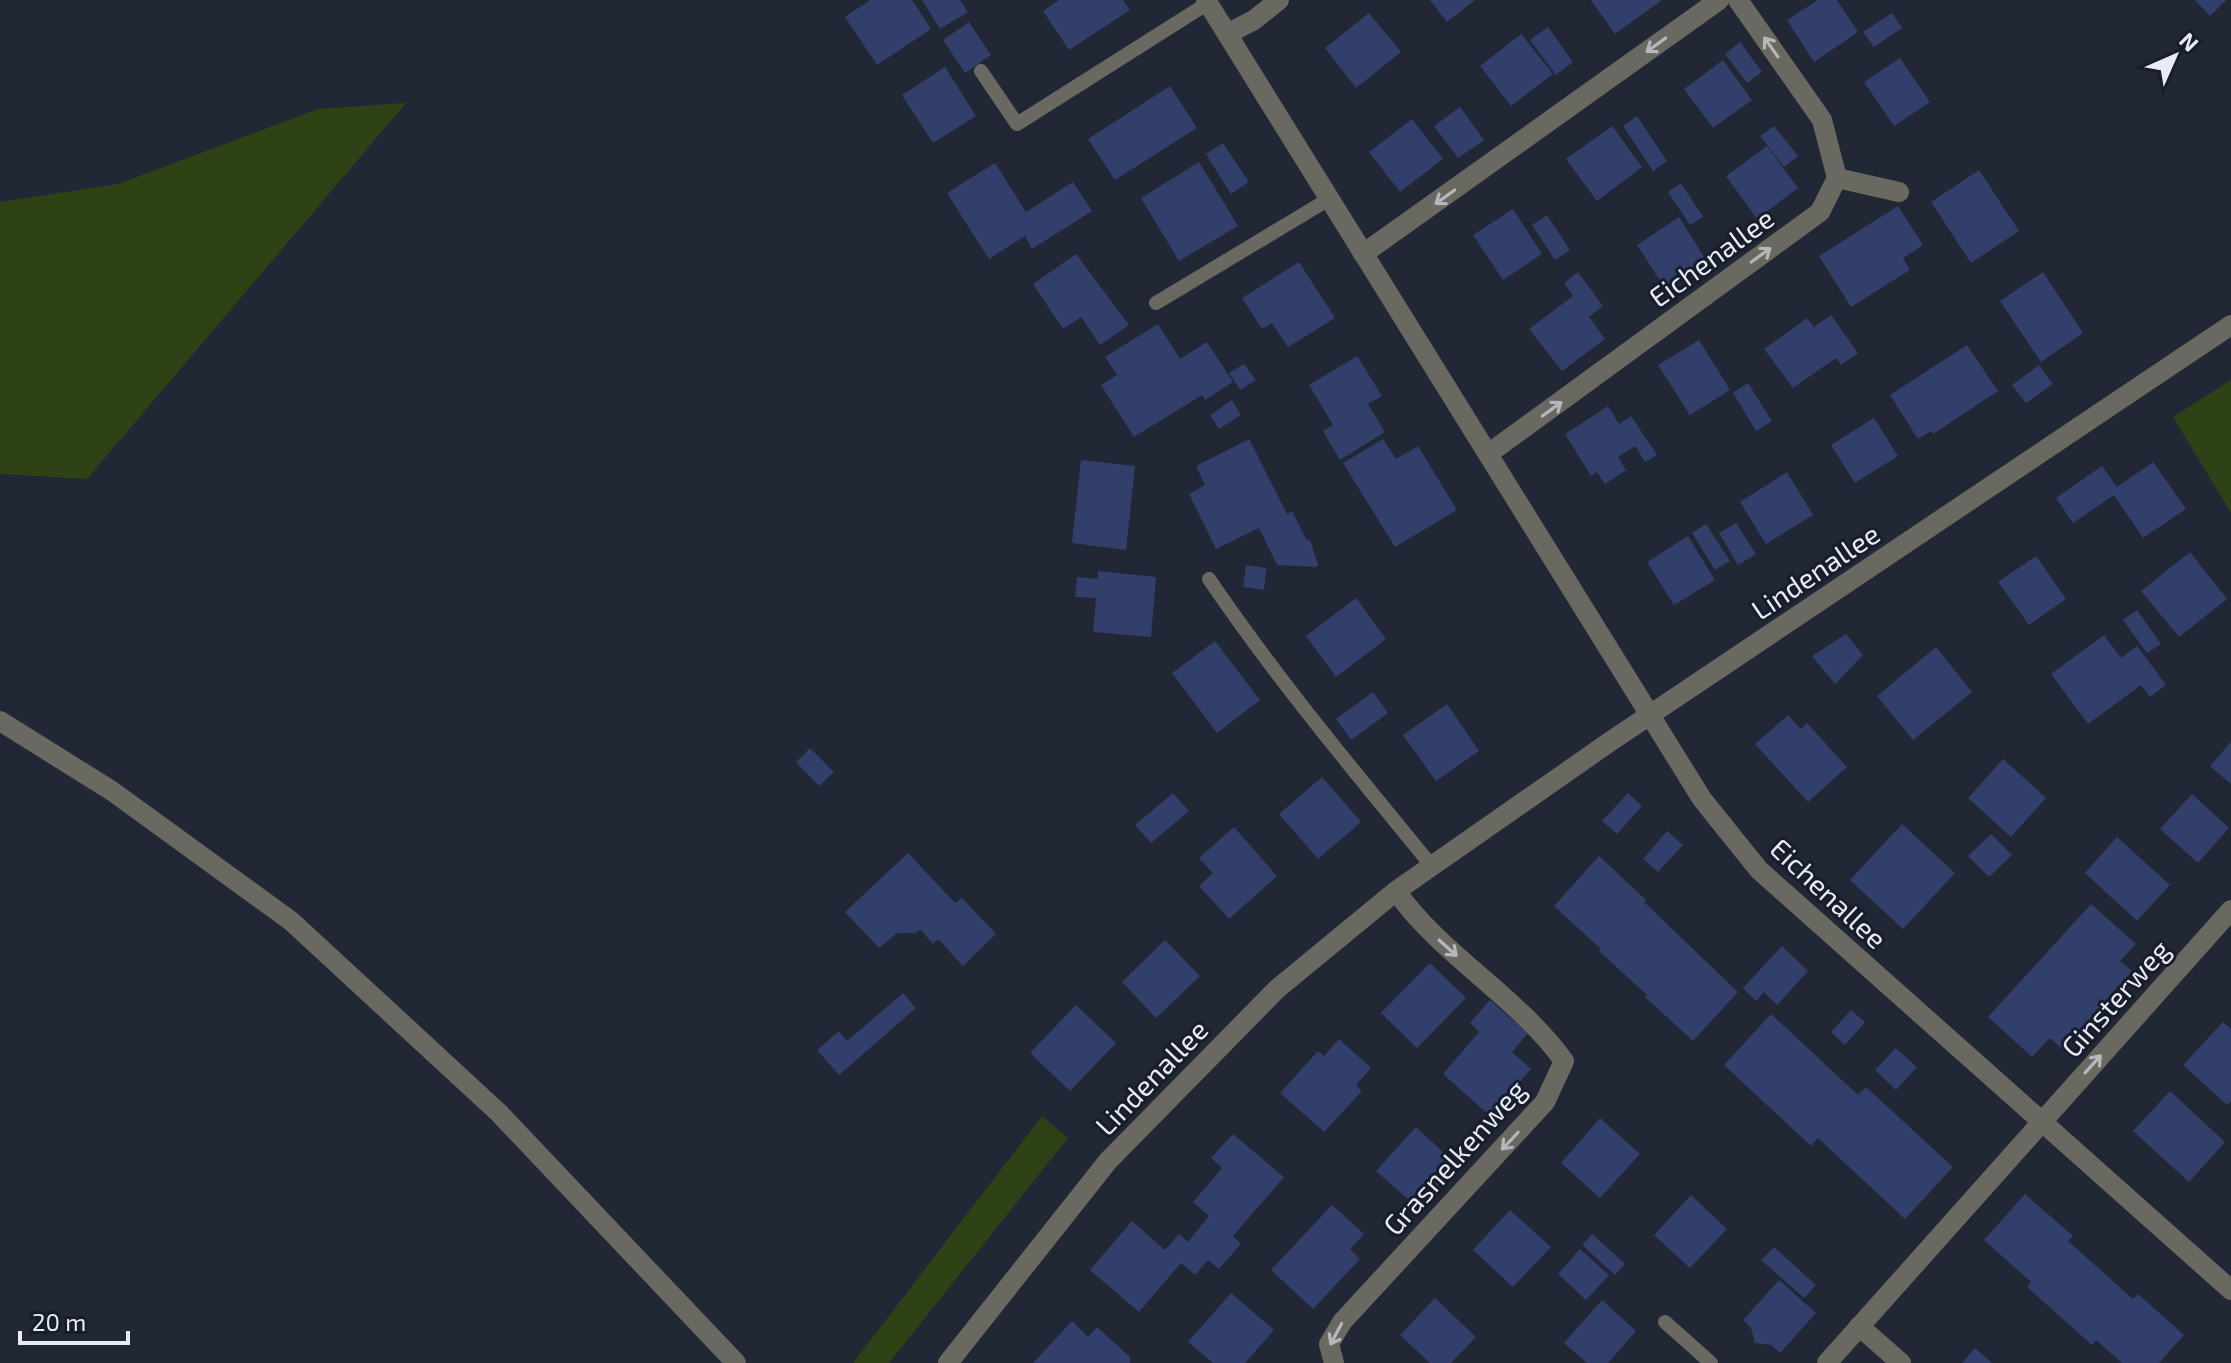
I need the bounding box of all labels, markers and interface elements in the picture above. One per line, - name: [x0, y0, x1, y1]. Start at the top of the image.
- north arrow: [2135, 16, 2215, 96]
- text: N: [2175, 26, 2205, 56]
- one-way arrow: [1762, 36, 1779, 58]
- one-way arrow: [1645, 37, 1667, 54]
- one-way arrow: [1434, 189, 1456, 205]
- street label: Eichenallee: [1642, 200, 1780, 314]
- one-way arrow: [1750, 247, 1771, 264]
- one-way arrow: [1541, 401, 1562, 418]
- street label: Lindenallee: [1745, 516, 1885, 626]
- street label: Eichenallee: [1764, 831, 1894, 955]
- street label: Ginsterweg: [2054, 932, 2177, 1063]
- one-way arrow: [1438, 939, 1458, 957]
- street label: Lindenallee: [1088, 1012, 1214, 1142]
- one-way arrow: [2084, 1055, 2102, 1075]
- street label: Grasnelkenweg: [1376, 1072, 1533, 1242]
- one-way arrow: [1500, 1131, 1519, 1151]
- scale bar: [20, 1295, 128, 1345]
- text: 20 m: [32, 1307, 86, 1336]
- one-way arrow: [1328, 1322, 1344, 1345]

